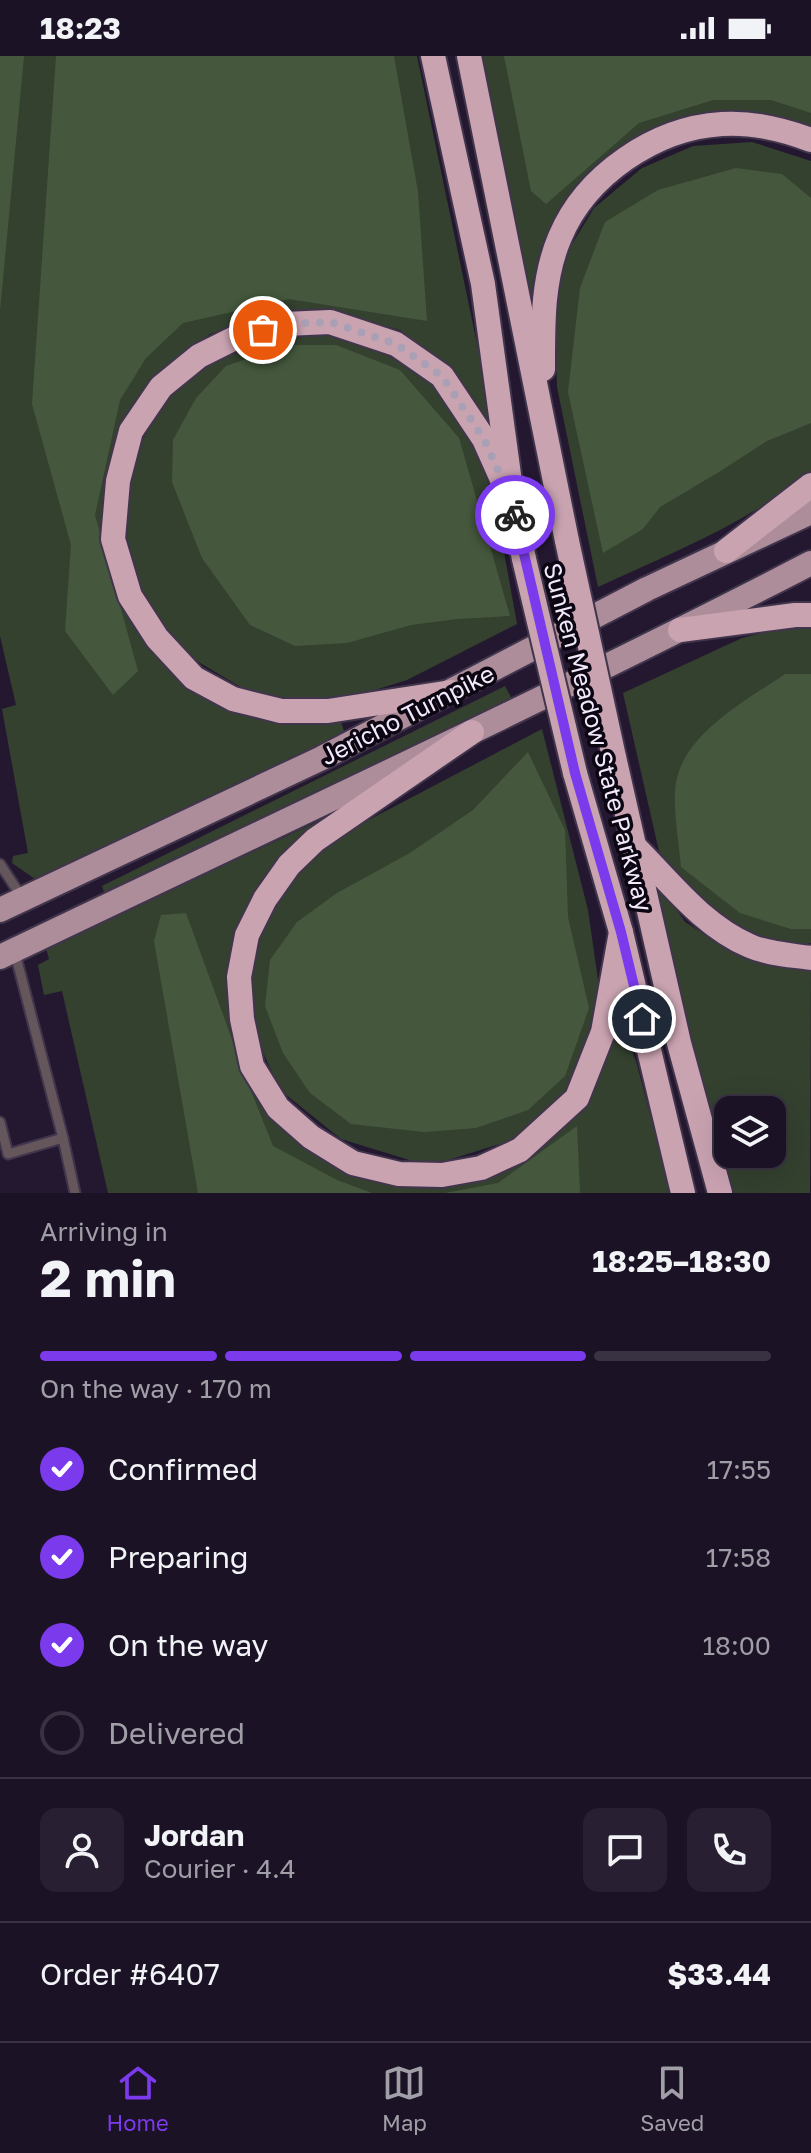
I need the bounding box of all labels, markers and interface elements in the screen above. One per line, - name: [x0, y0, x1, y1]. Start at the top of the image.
- text: 18:23: [40, 10, 121, 46]
- pin: [229, 296, 297, 364]
- icon: bag: [241, 308, 285, 352]
- courier: [475, 475, 555, 555]
- icon: bike: [493, 493, 537, 537]
- street label: Sunken Meadow State Parkway: [538, 559, 660, 915]
- street label: Jericho Turnpike: [315, 658, 499, 770]
- pin: [608, 985, 676, 1053]
- icon: home: [620, 997, 664, 1041]
- map controls: [714, 1096, 786, 1168]
- button: layers: [714, 1096, 786, 1168]
- text: Arriving in: [40, 1216, 168, 1247]
- text: 18:25–18:30: [592, 1243, 771, 1279]
- text: 2 min: [40, 1246, 176, 1308]
- text: On the way · 170 m: [40, 1373, 272, 1404]
- icon: check: [40, 1447, 84, 1491]
- text: Confirmed: [108, 1451, 258, 1487]
- text: 17:55: [707, 1454, 771, 1485]
- icon: check: [40, 1535, 84, 1579]
- text: Preparing: [108, 1539, 249, 1575]
- text: 17:58: [706, 1542, 771, 1573]
- icon: check: [40, 1623, 84, 1667]
- text: On the way: [108, 1627, 268, 1663]
- text: 18:00: [702, 1630, 771, 1661]
- text: Delivered: [108, 1715, 245, 1751]
- button: person: [40, 1808, 124, 1892]
- button: chat: [583, 1808, 667, 1892]
- button: phone: [687, 1808, 771, 1892]
- text: Jordan: [144, 1817, 244, 1853]
- text: Courier · 4.4: [144, 1853, 296, 1884]
- text: Order #6407: [40, 1956, 220, 1992]
- text: $33.44: [667, 1956, 771, 1992]
- tab: Home: [107, 2061, 169, 2136]
- tab: Map: [382, 2061, 427, 2136]
- tab: Saved: [640, 2061, 704, 2136]

